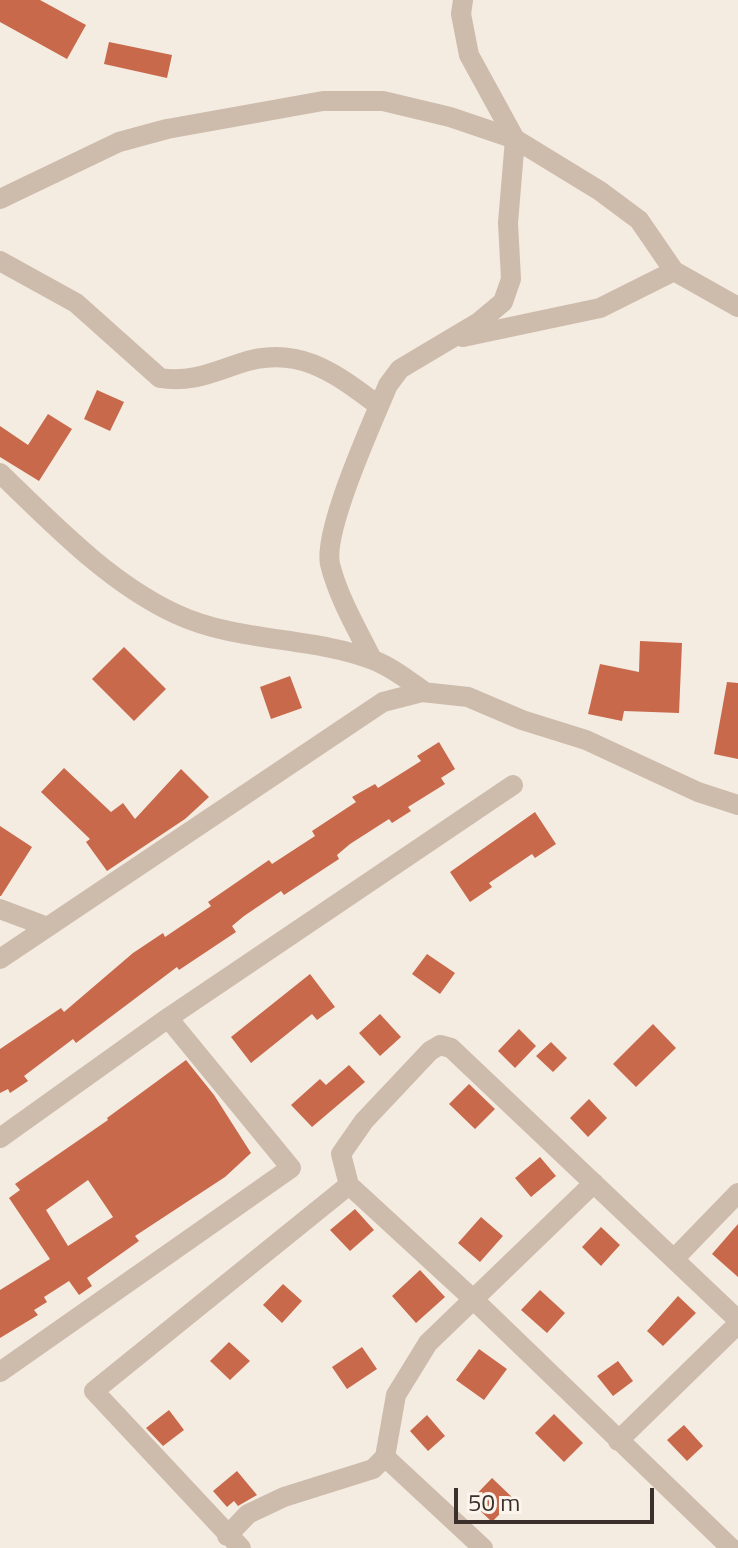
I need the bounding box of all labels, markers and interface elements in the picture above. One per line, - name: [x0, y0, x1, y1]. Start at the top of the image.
- scale bar: [458, 1472, 658, 1522]
- text: 50 m: [468, 1484, 520, 1520]

